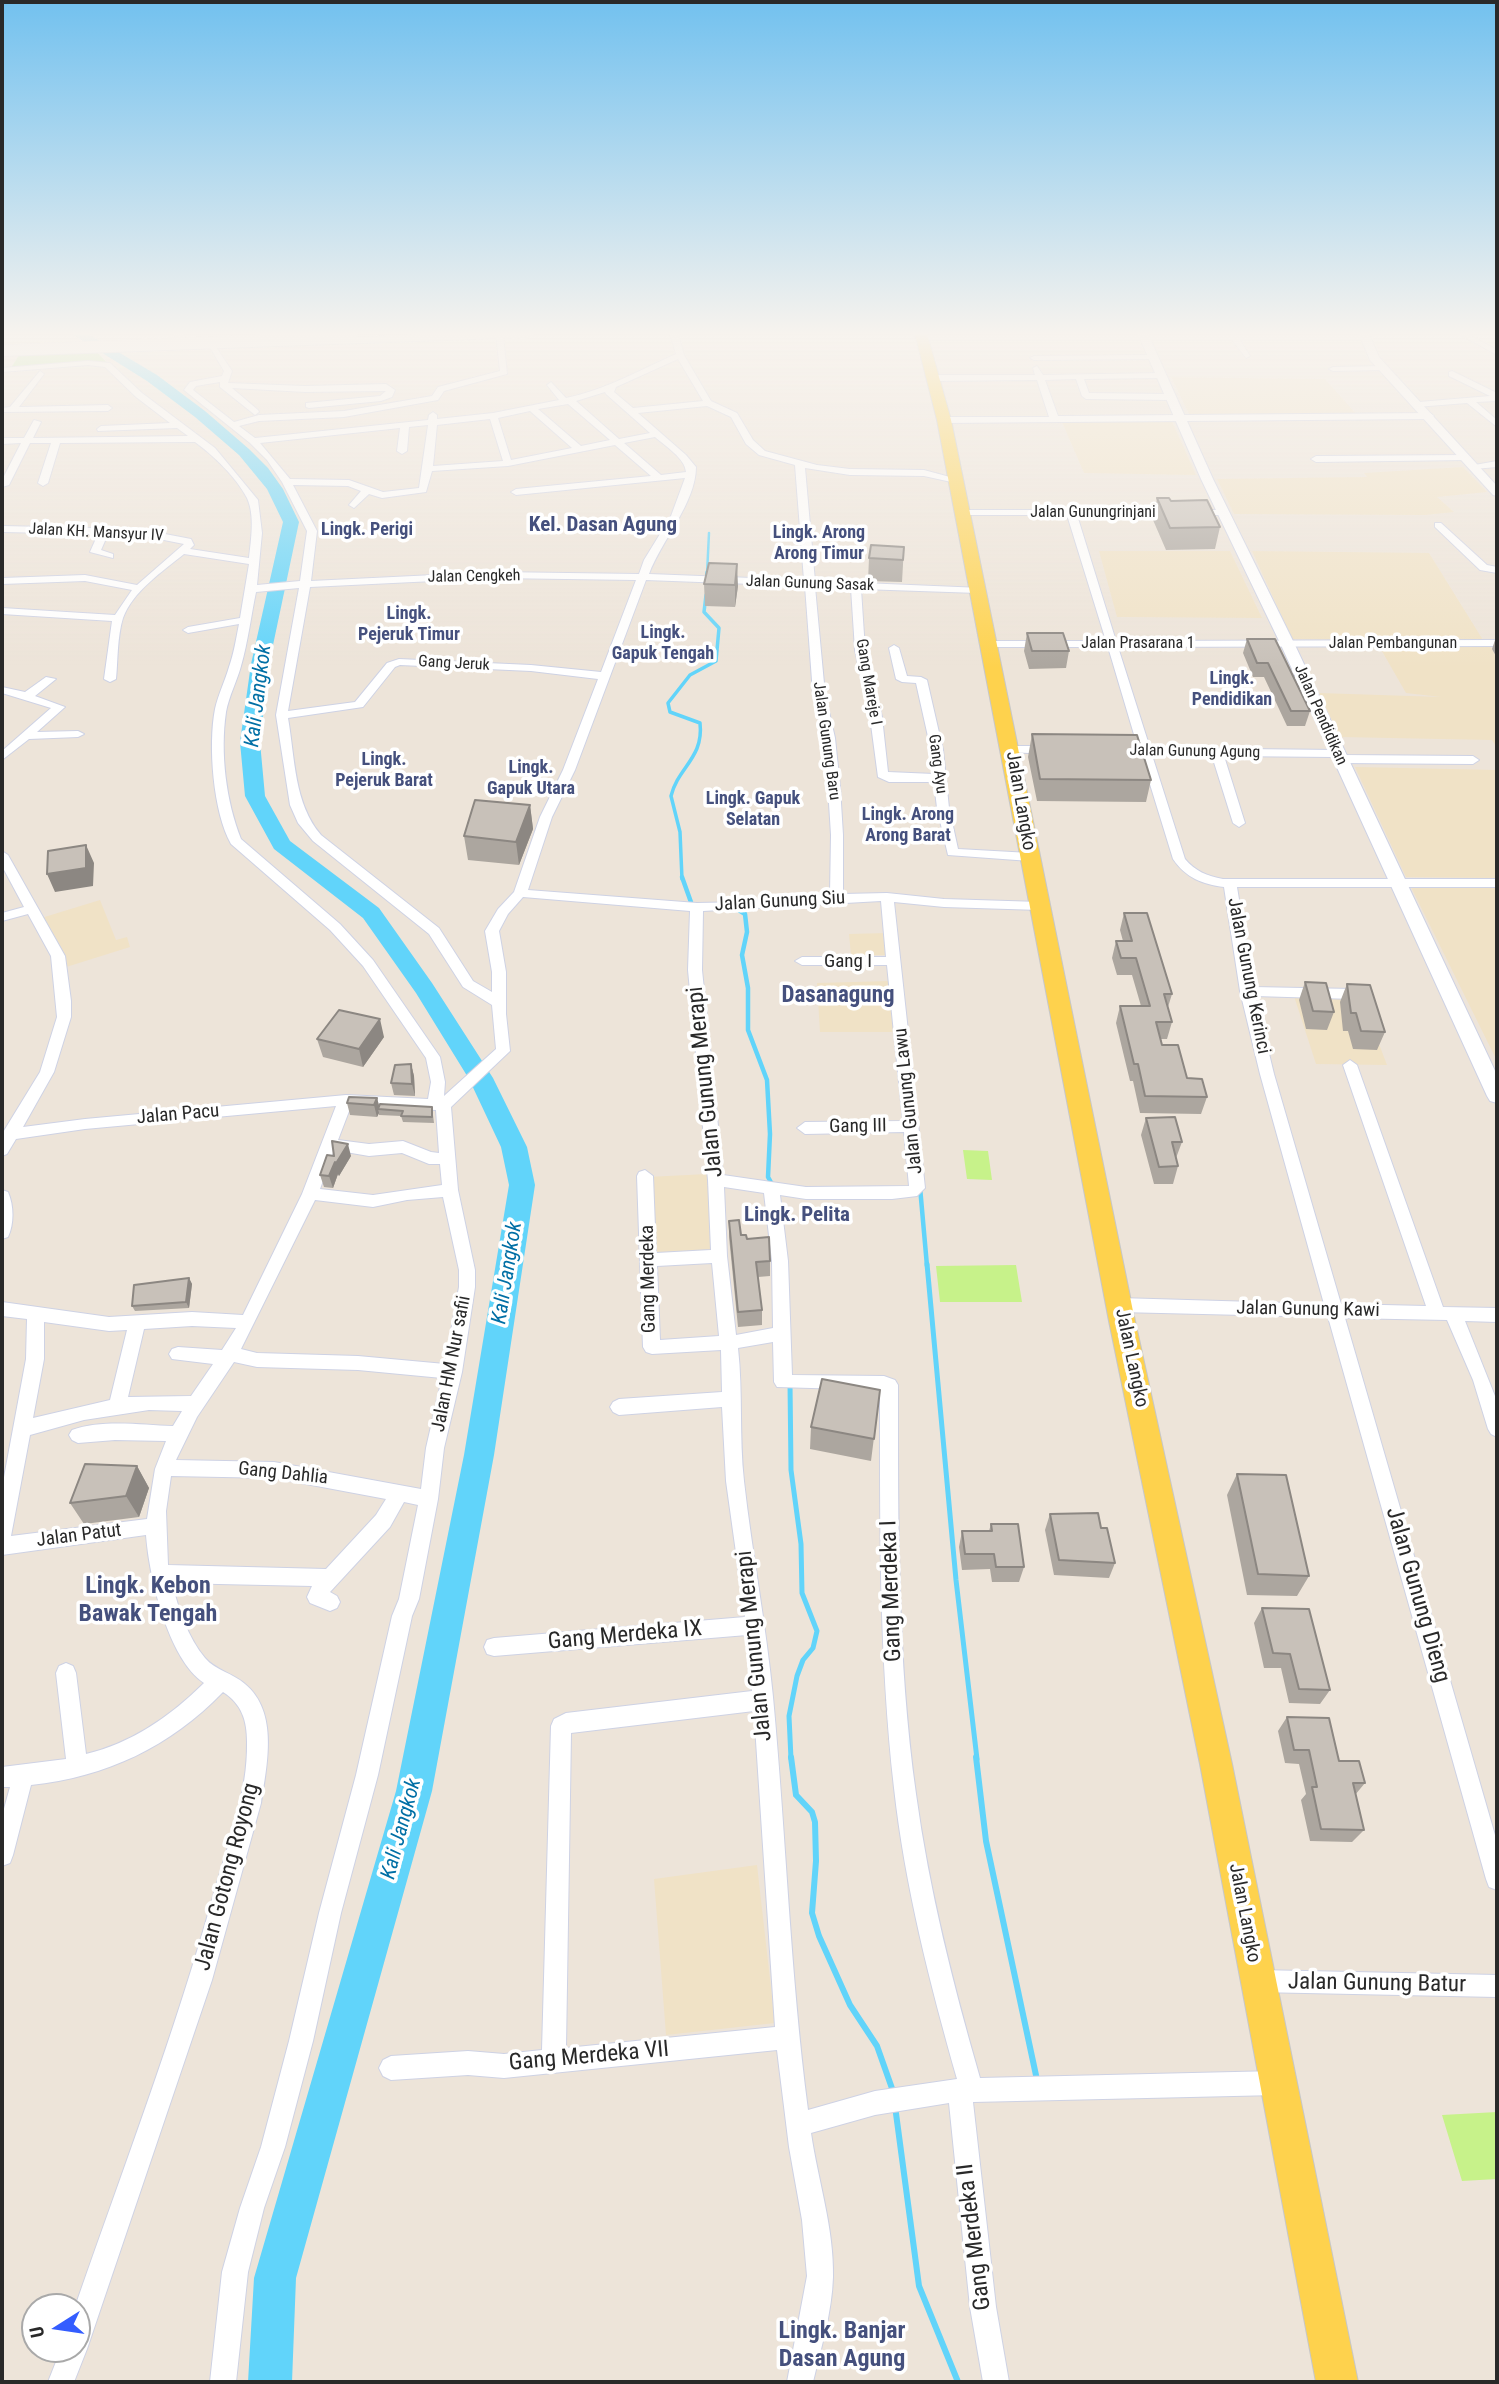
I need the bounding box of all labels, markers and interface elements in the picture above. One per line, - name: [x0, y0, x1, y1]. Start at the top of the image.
- street label: Jalan Gunungrinjani: [1030, 503, 1156, 523]
- district label: Kel. Dasan Agung: [529, 513, 677, 539]
- district label: Lingk. Perigi: [321, 519, 413, 541]
- street label: Jalan KH. Mansyur IV: [28, 520, 164, 546]
- district label: Lingk. Arong Arong Timur: [773, 522, 865, 564]
- street label: Jalan Cengkeh: [428, 567, 520, 587]
- street label: Jalan Gunung Sasak: [746, 572, 874, 596]
- district label: Lingk. Pejeruk Timur: [358, 603, 460, 646]
- district label: Lingk. Gapuk Tengah: [612, 622, 714, 664]
- street label: Jalan Prasarana 1: [1081, 634, 1195, 654]
- street label: Jalan Pembangunan: [1329, 634, 1457, 654]
- street label: Gang Mareje I: [851, 637, 885, 727]
- water label: Kali Jangkok: [240, 643, 278, 749]
- street label: Gang Jeruk: [418, 653, 490, 675]
- street label: Jalan Pendidikan: [1289, 662, 1351, 768]
- district label: Lingk. Pendidikan: [1192, 668, 1272, 710]
- street label: Jalan Gunung Baru: [808, 681, 844, 801]
- street label: Gang Ayu: [923, 733, 951, 795]
- street label: Jalan Gunung Agung: [1130, 741, 1260, 763]
- district label: Lingk. Pejeruk Barat: [335, 749, 433, 792]
- street label: Jalan Langko: [1000, 750, 1040, 852]
- district label: Lingk. Gapuk Utara: [487, 757, 575, 800]
- district label: Lingk. Gapuk Selatan: [706, 788, 800, 830]
- district label: Lingk. Arong Arong Barat: [862, 804, 954, 846]
- street label: Jalan Gunung Siu: [714, 887, 846, 917]
- street label: Jalan Gunung Kerinci: [1222, 896, 1274, 1056]
- street label: Gang I: [824, 951, 872, 973]
- district label: Dasanagung: [781, 982, 895, 1010]
- street label: Jalan Gunung Merapi: [682, 985, 730, 1179]
- street label: Jalan Gunung Lawu: [890, 1027, 928, 1175]
- street label: Jalan Pacu: [136, 1100, 220, 1130]
- street label: Gang III: [829, 1115, 887, 1139]
- district label: Lingk. Pelita: [744, 1203, 850, 1229]
- water label: Kali Jangkok: [487, 1220, 529, 1326]
- street label: Gang Merdeka: [637, 1225, 661, 1333]
- street label: Jalan HM Nur safii: [428, 1294, 476, 1434]
- street label: Jalan Gunung Kawi: [1236, 1297, 1380, 1323]
- street label: Jalan Langko: [1109, 1307, 1153, 1409]
- street label: Gang Dahlia: [237, 1458, 329, 1490]
- street label: Jalan Gunung Dieng: [1379, 1504, 1455, 1686]
- street label: Jalan Patut: [35, 1519, 123, 1553]
- street label: Gang Merdeka I: [876, 1520, 908, 1662]
- street label: Jalan Gunung Merapi: [731, 1549, 779, 1743]
- district label: Lingk. Kebon Bawak Tengah: [79, 1573, 217, 1629]
- street label: Gang Merdeka IX: [547, 1616, 703, 1656]
- water label: Kali Jangkok: [376, 1776, 428, 1882]
- street label: Jalan Gotong Royong: [190, 1780, 266, 1974]
- street label: Jalan Langko: [1223, 1862, 1265, 1964]
- street label: Jalan Gunung Batur: [1288, 1969, 1466, 1999]
- street label: Gang Merdeka VII: [508, 2036, 670, 2078]
- street label: Gang Merdeka II: [952, 2162, 998, 2312]
- north arrow: [21, 2293, 91, 2363]
- district label: Lingk. Banjar Dasan Agung: [778, 2318, 906, 2374]
- text: U: [25, 2324, 49, 2340]

